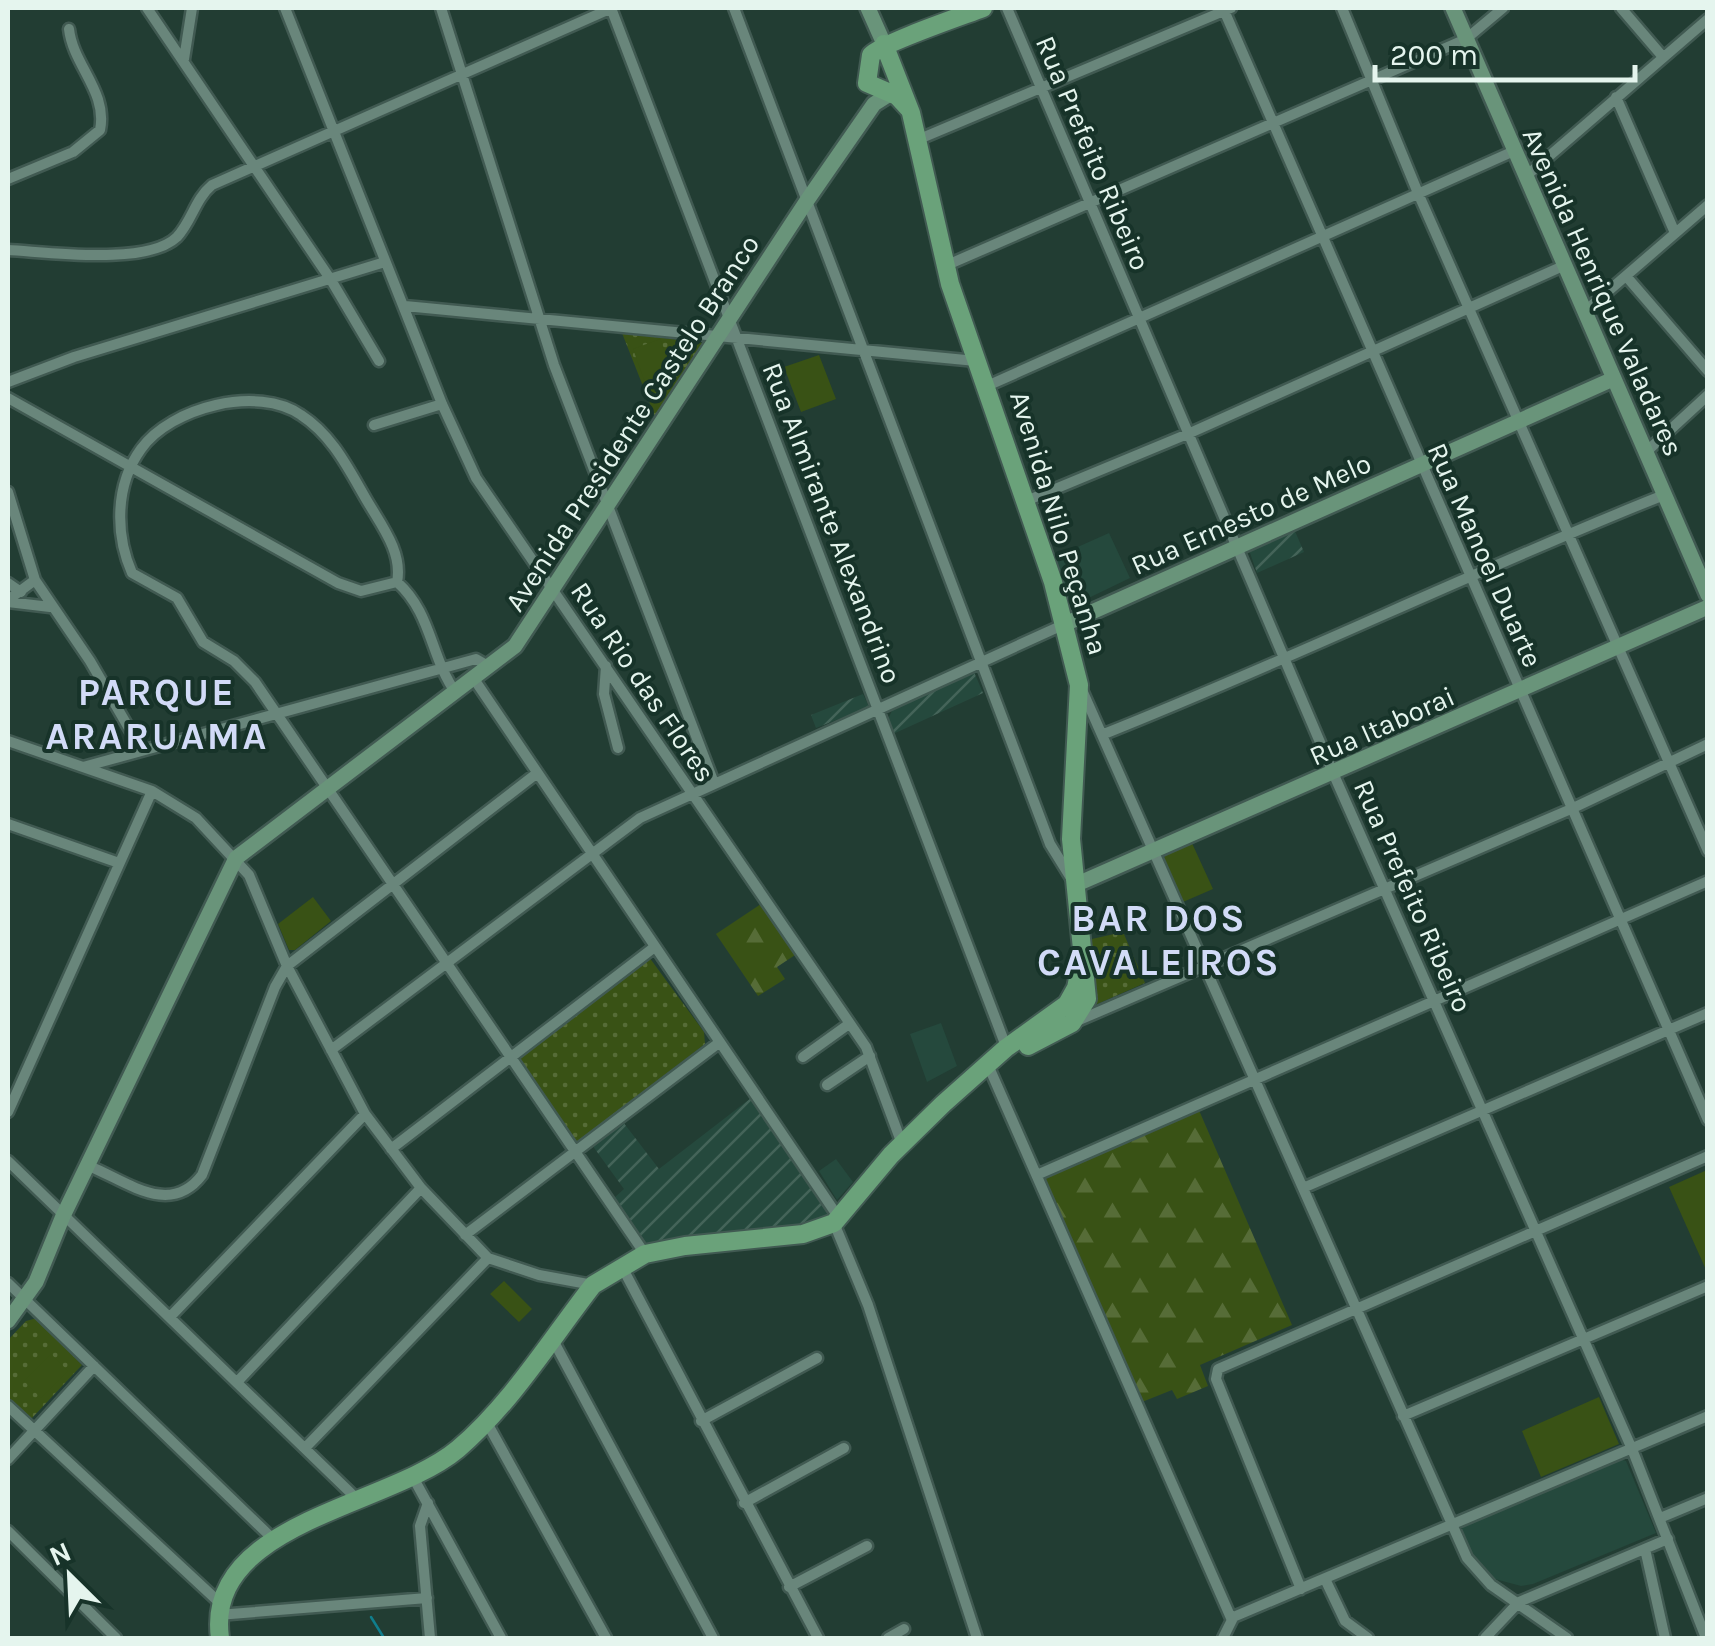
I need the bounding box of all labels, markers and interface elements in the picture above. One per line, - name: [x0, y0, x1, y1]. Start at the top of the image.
- scale bar: [1375, 20, 1635, 82]
- street label: Rua Prefeito Ribeiro: [1029, 31, 1157, 275]
- text: 200 m: [1390, 37, 1478, 73]
- street label: Avenida Henrique Valadares: [1516, 123, 1690, 461]
- street label: Avenida Presidente Castelo Branco: [498, 229, 766, 617]
- street label: Rua Almirante Alexandrino: [756, 358, 908, 688]
- street label: Avenida Nilo Peçanha: [1003, 387, 1115, 659]
- street label: Rua Manoel Duarte: [1421, 438, 1549, 672]
- street label: Rua Ernesto de Melo: [1126, 446, 1376, 582]
- street label: Rua Rio das Flores: [564, 576, 722, 788]
- district label: PARQUE ARARUAMA: [45, 670, 269, 759]
- street label: Rua Itaborai: [1304, 679, 1460, 773]
- street label: Rua Prefeito Ribeiro: [1347, 775, 1479, 1017]
- district label: BAR DOS CAVALEIROS: [1037, 896, 1281, 985]
- north arrow: [20, 1526, 120, 1626]
- text: N: [44, 1534, 76, 1573]

